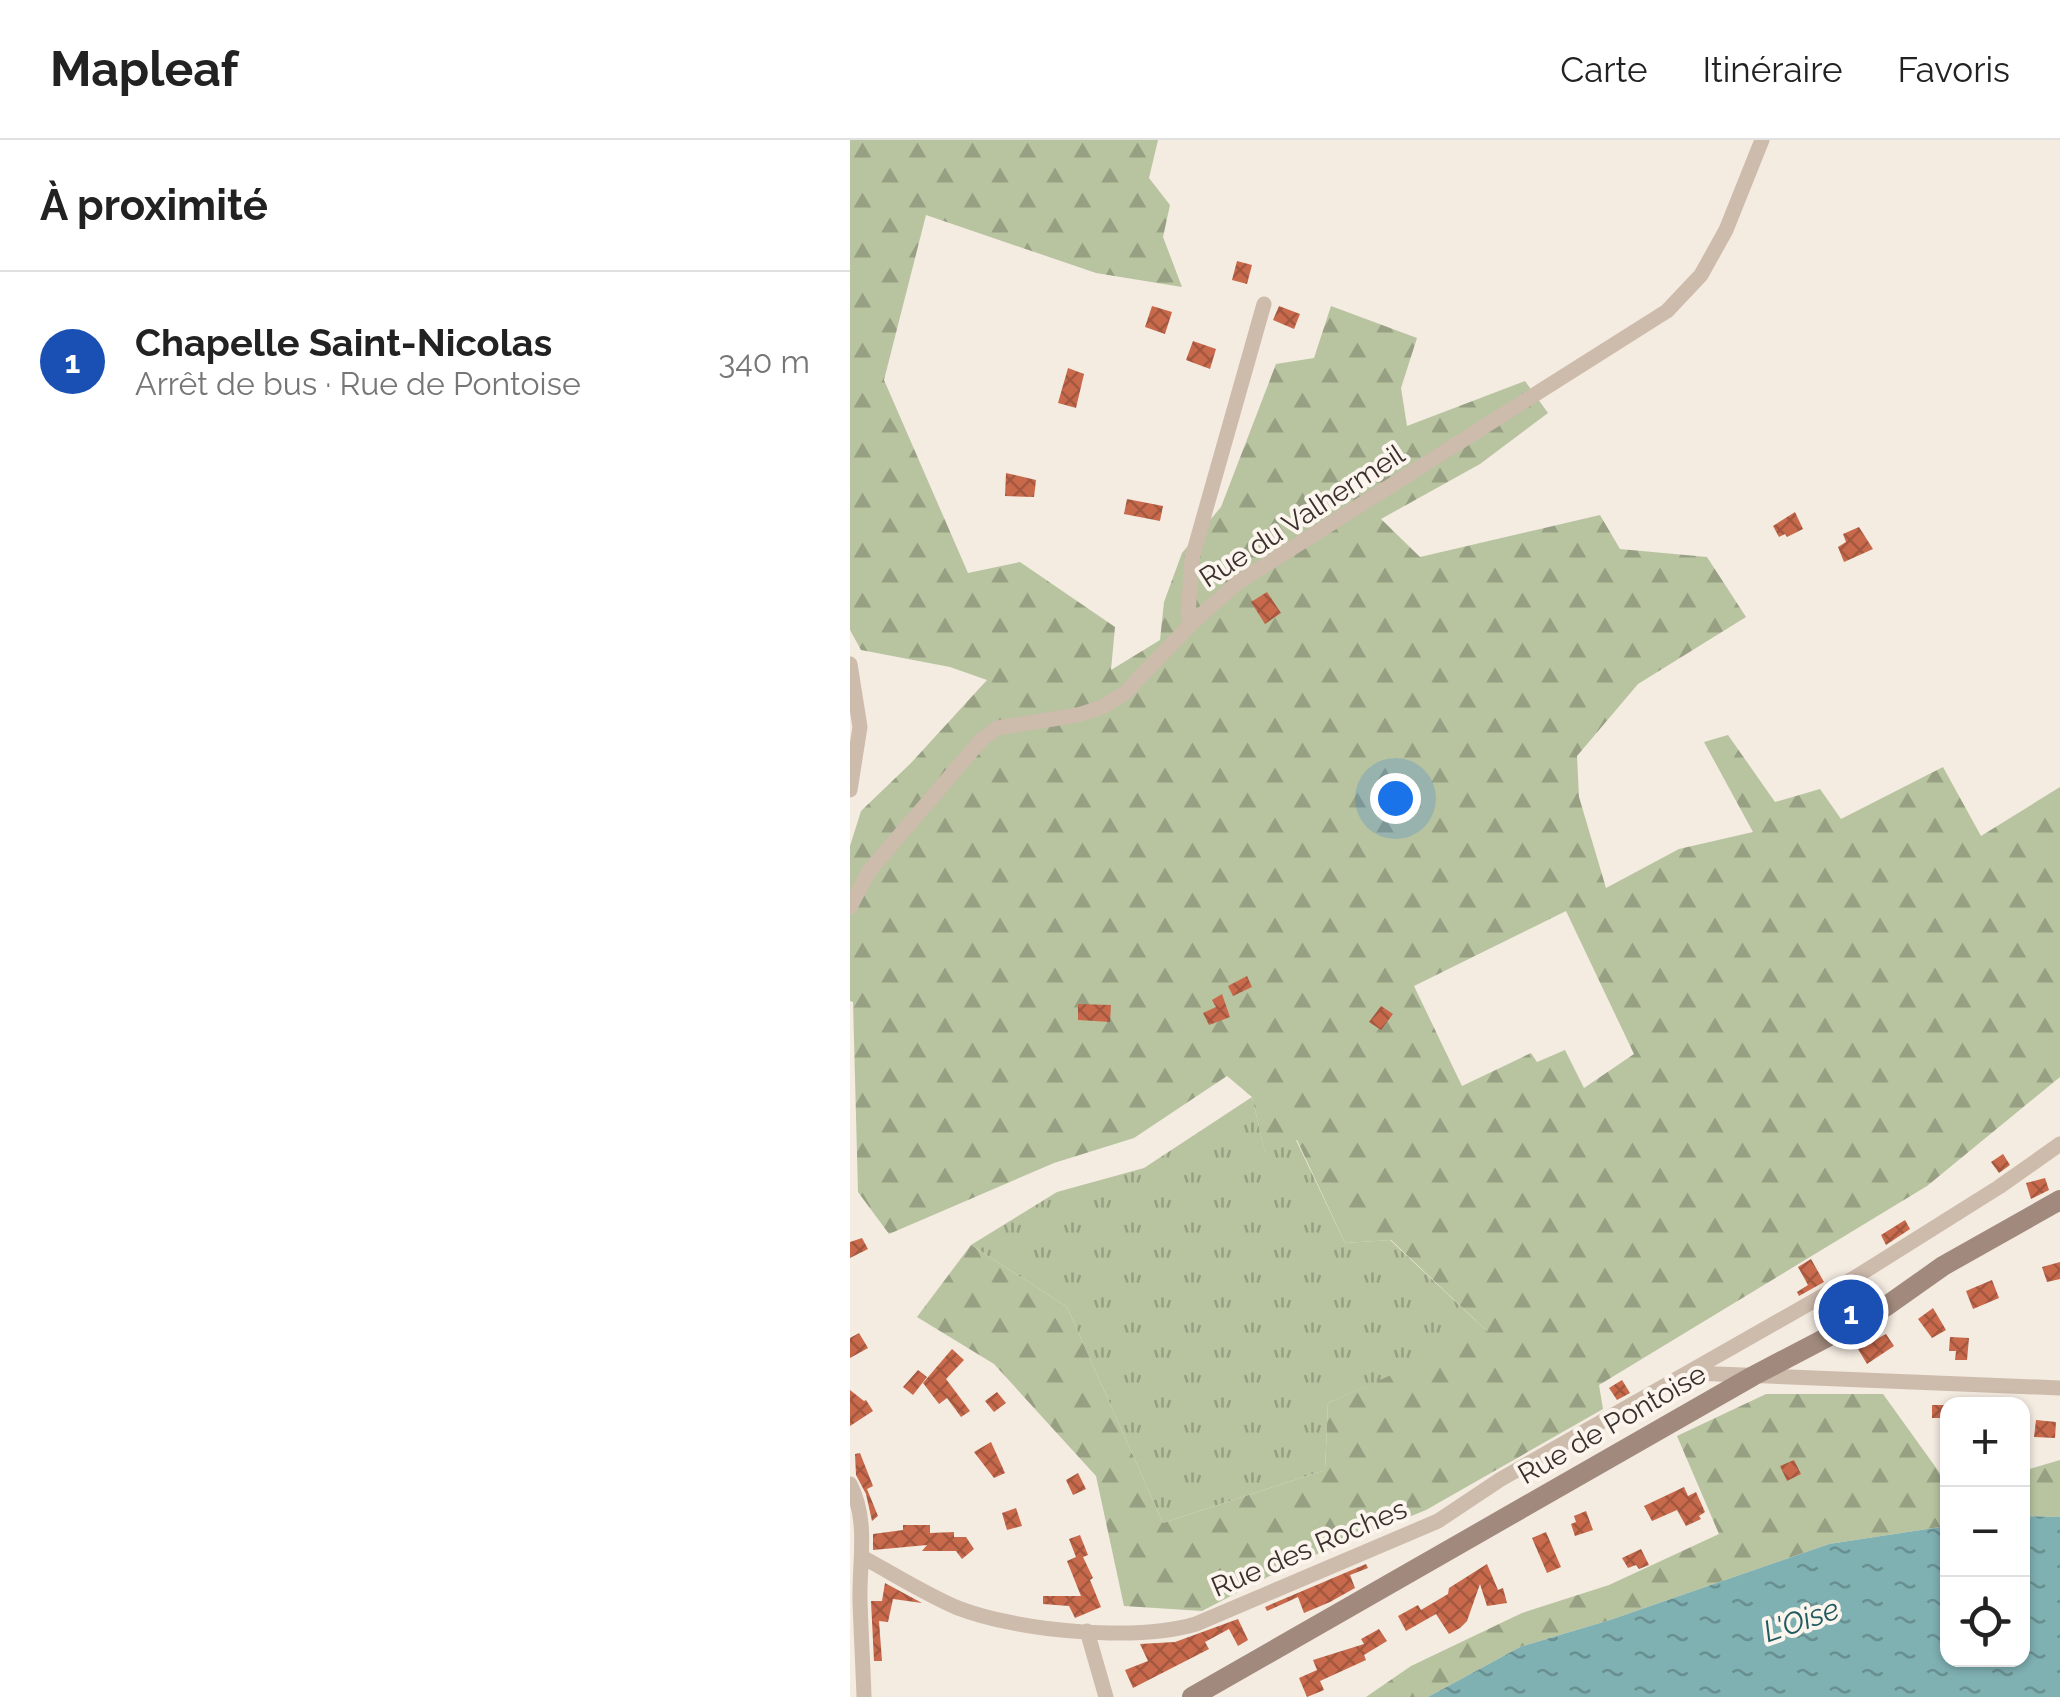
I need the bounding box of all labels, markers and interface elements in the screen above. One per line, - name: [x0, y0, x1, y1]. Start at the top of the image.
- text: Mapleaf: [50, 41, 238, 97]
- text: Carte: [1560, 49, 1647, 90]
- text: Itinéraire: [1702, 49, 1842, 90]
- text: Favoris: [1897, 49, 2010, 90]
- text: À proximité: [40, 181, 268, 230]
- text: Chapelle Saint-Nicolas: [135, 320, 552, 365]
- text: 1: [65, 343, 80, 380]
- text: 340 m: [718, 343, 810, 380]
- text: Arrêt de bus · Rue de Pontoise: [135, 365, 581, 402]
- street label: Rue du Valhermeil: [1193, 437, 1411, 594]
- your location: [1370, 773, 1421, 824]
- pin: 1: [1818, 1274, 1884, 1350]
- street label: Rue de Pontoise: [1512, 1357, 1712, 1491]
- map controls: [1940, 1397, 2030, 1667]
- button: +: [1940, 1397, 2030, 1487]
- button: −: [1940, 1487, 2030, 1577]
- street label: Rue des Roches: [1206, 1492, 1412, 1604]
- button: locate: [1940, 1577, 2030, 1667]
- water label: L'Oise: [1759, 1591, 1843, 1649]

